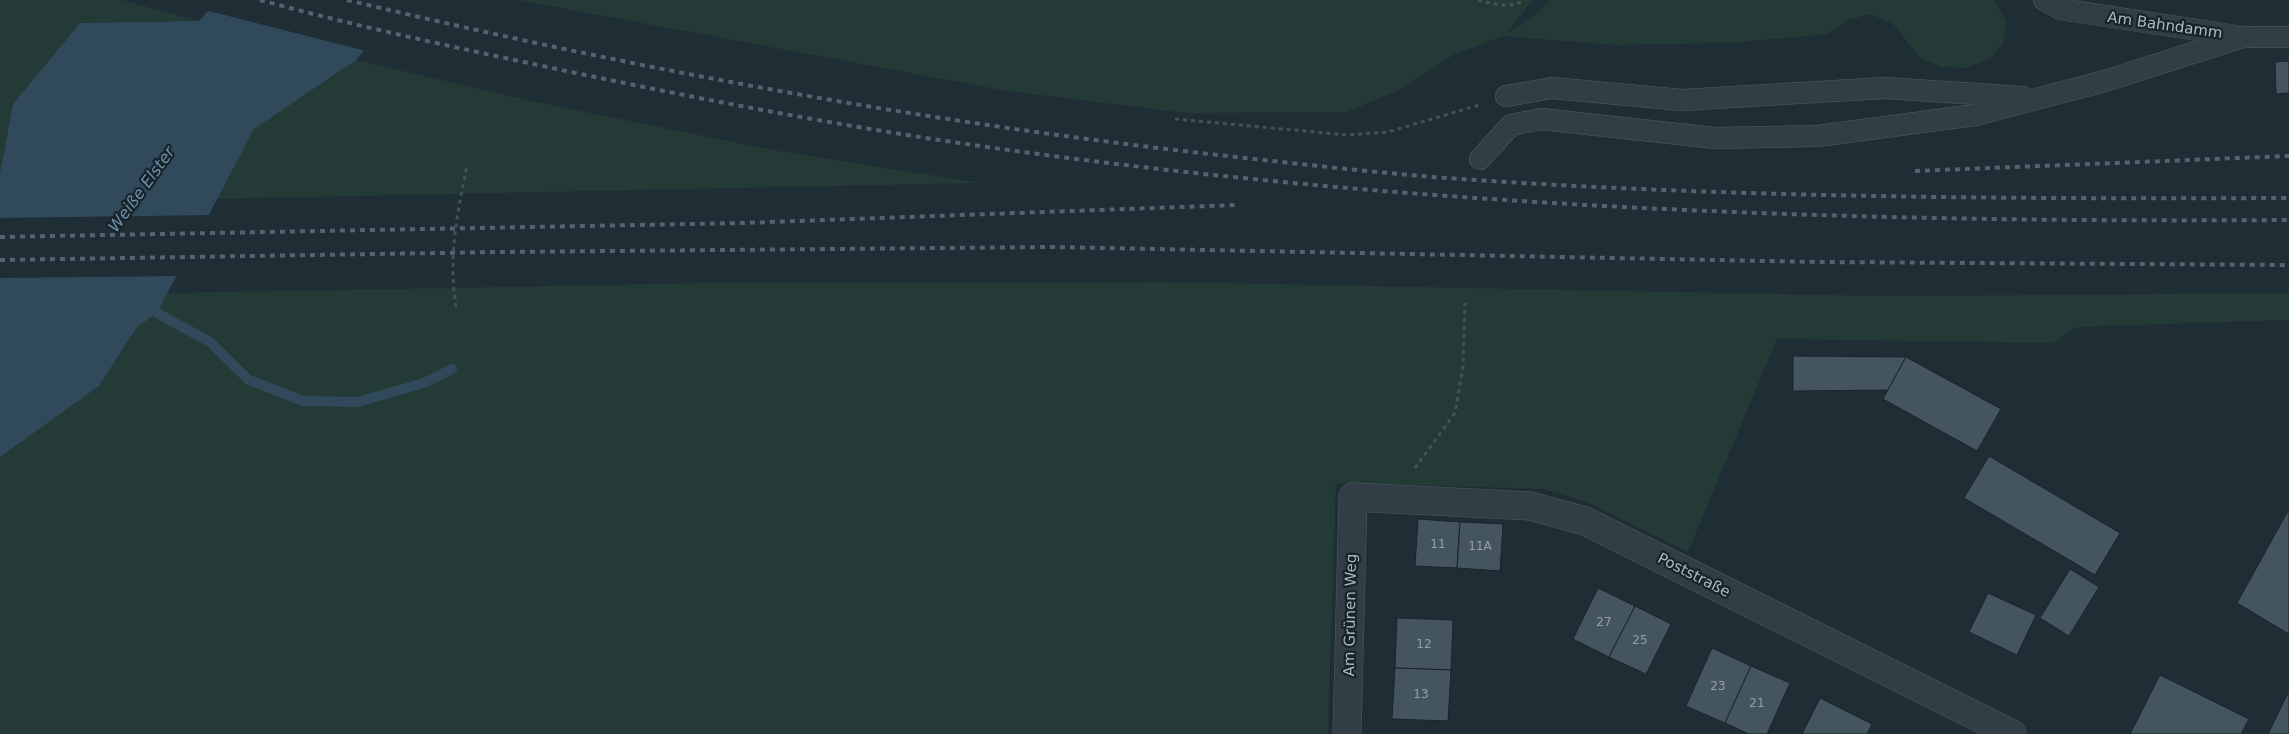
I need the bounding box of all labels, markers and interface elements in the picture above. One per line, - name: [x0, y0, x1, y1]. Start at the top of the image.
- street label: Am Bahndamm: [2106, 8, 2224, 42]
- water label: Weiße Elster: [104, 142, 180, 236]
- house number: 11: [1430, 537, 1446, 551]
- house number: 11A: [1468, 539, 1493, 553]
- street label: Poststraße: [1655, 549, 1733, 601]
- street label: Am Grünen Weg: [1340, 554, 1360, 676]
- house number: 27: [1596, 615, 1612, 629]
- house number: 25: [1632, 633, 1648, 647]
- house number: 12: [1416, 637, 1432, 651]
- house number: 23: [1710, 679, 1726, 693]
- house number: 13: [1413, 687, 1429, 701]
- house number: 21: [1749, 696, 1765, 710]

